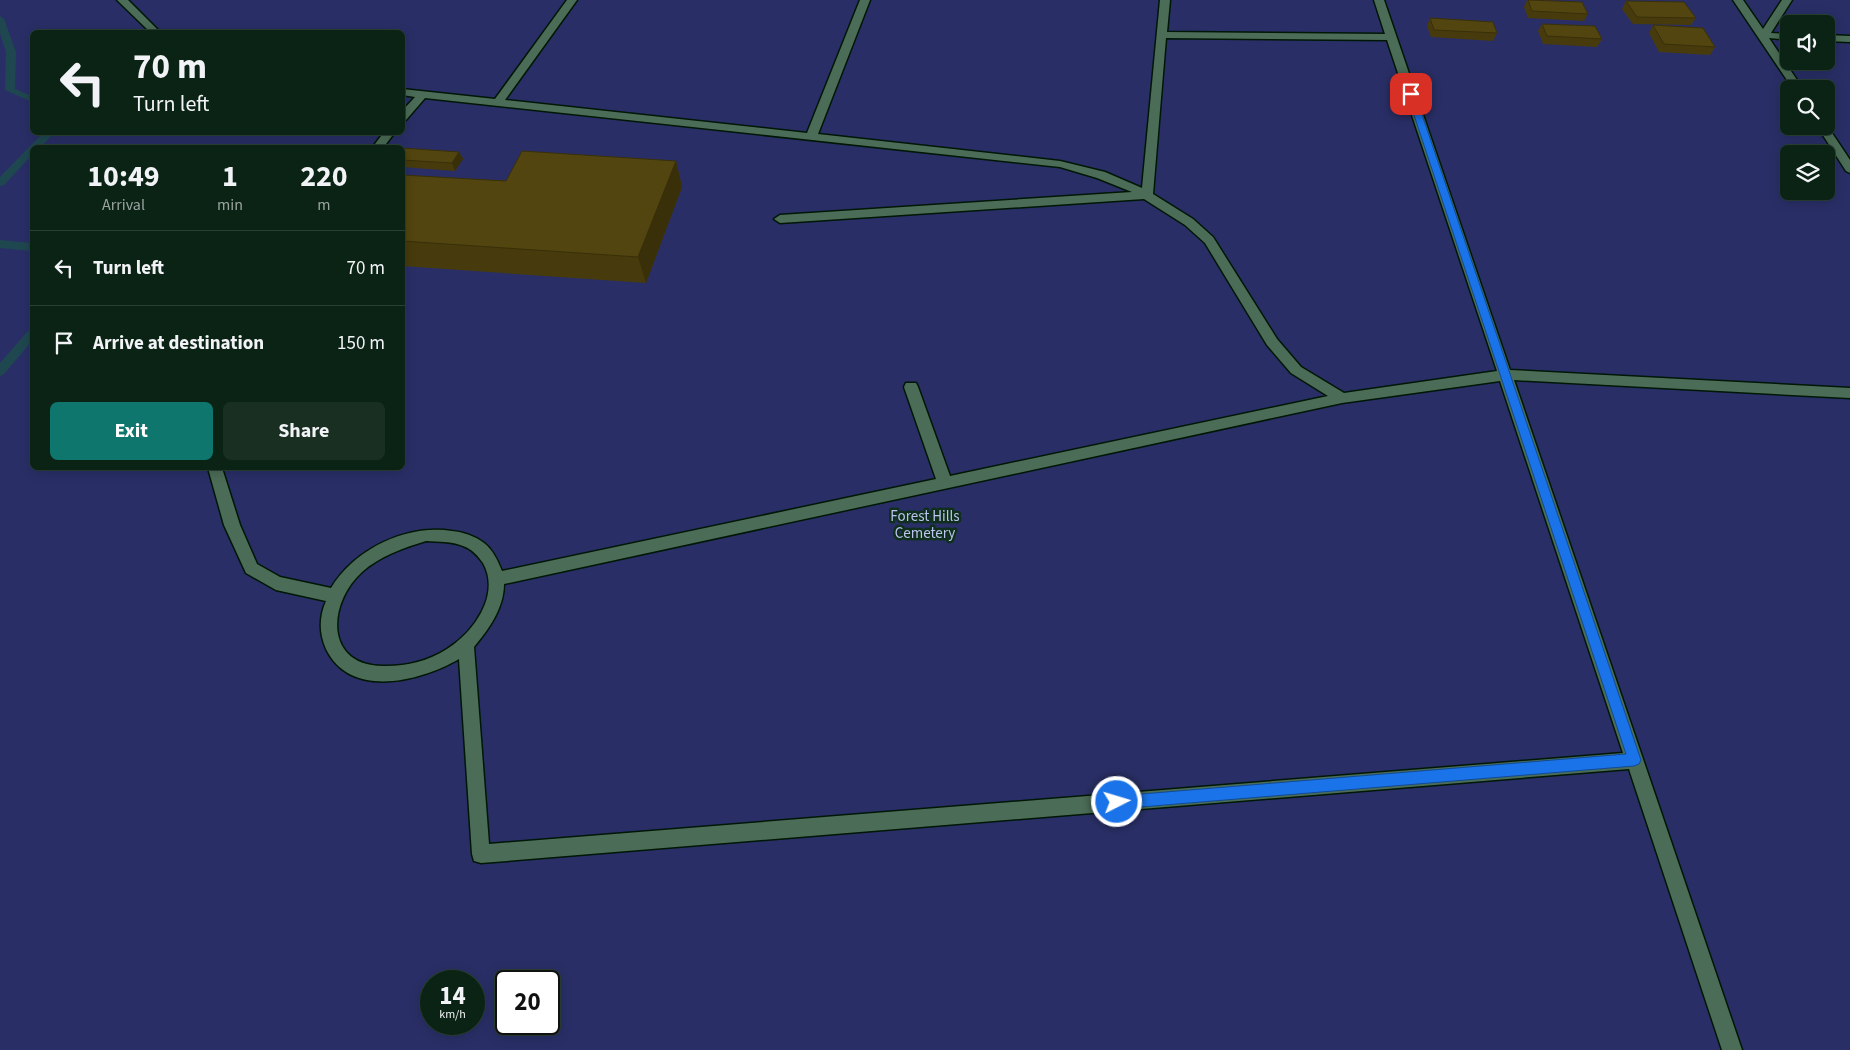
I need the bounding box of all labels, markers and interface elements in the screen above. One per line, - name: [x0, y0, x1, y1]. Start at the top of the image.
- map controls: [1780, 15, 1835, 200]
- button: sound: [1780, 15, 1835, 70]
- text: 70 m: [133, 42, 207, 92]
- icon: left: [50, 50, 115, 115]
- pin: [1390, 73, 1432, 115]
- icon: arrive: [1397, 80, 1425, 108]
- button: search: [1780, 80, 1835, 135]
- text: Turn left: [133, 88, 209, 120]
- button: layers: [1780, 145, 1835, 200]
- text: 10:49: [87, 155, 160, 198]
- text: 1: [222, 155, 238, 198]
- text: 220: [300, 155, 348, 198]
- text: Arrival: [102, 194, 145, 216]
- text: min: [217, 194, 243, 216]
- text: m: [317, 194, 331, 216]
- icon: left: [50, 254, 78, 282]
- text: Turn left: [93, 255, 164, 282]
- text: 70 m: [347, 255, 385, 282]
- icon: arrive: [50, 329, 78, 357]
- text: Arrive at destination: [93, 330, 264, 357]
- text: 150 m: [337, 330, 385, 357]
- button: Exit: [50, 402, 213, 460]
- button: Share: [223, 402, 385, 460]
- park label: Forest Hills Cemetery: [890, 506, 960, 544]
- position arrow: [1090, 775, 1142, 827]
- speed limit sign: 20: [495, 970, 560, 1035]
- text: 14: [439, 978, 466, 1014]
- text: km/h: [439, 1006, 466, 1023]

